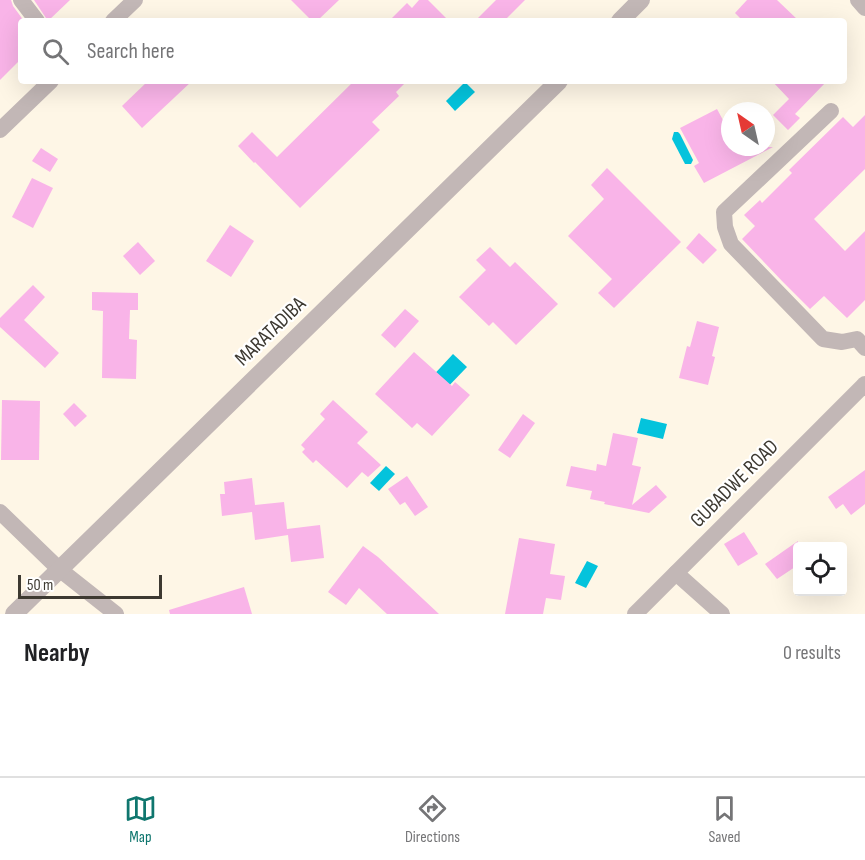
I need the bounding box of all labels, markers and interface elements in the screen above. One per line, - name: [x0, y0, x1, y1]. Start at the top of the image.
- search box: [18, 18, 847, 84]
- icon: search: [39, 35, 72, 68]
- text: Search here: [87, 38, 174, 65]
- north arrow: [721, 102, 775, 156]
- street label: MARATADIBA: [230, 291, 312, 371]
- street label: GUBADWE ROAD: [685, 434, 784, 533]
- map controls: [793, 542, 847, 596]
- button: locate: [793, 542, 847, 596]
- scale bar: [18, 572, 162, 600]
- text: 50 m: [27, 576, 53, 595]
- text: Nearby: [24, 638, 90, 669]
- text: 0 results: [783, 641, 841, 665]
- tab: Map: [124, 792, 157, 847]
- tab: Directions: [405, 792, 460, 847]
- tab: Saved: [708, 792, 741, 847]

